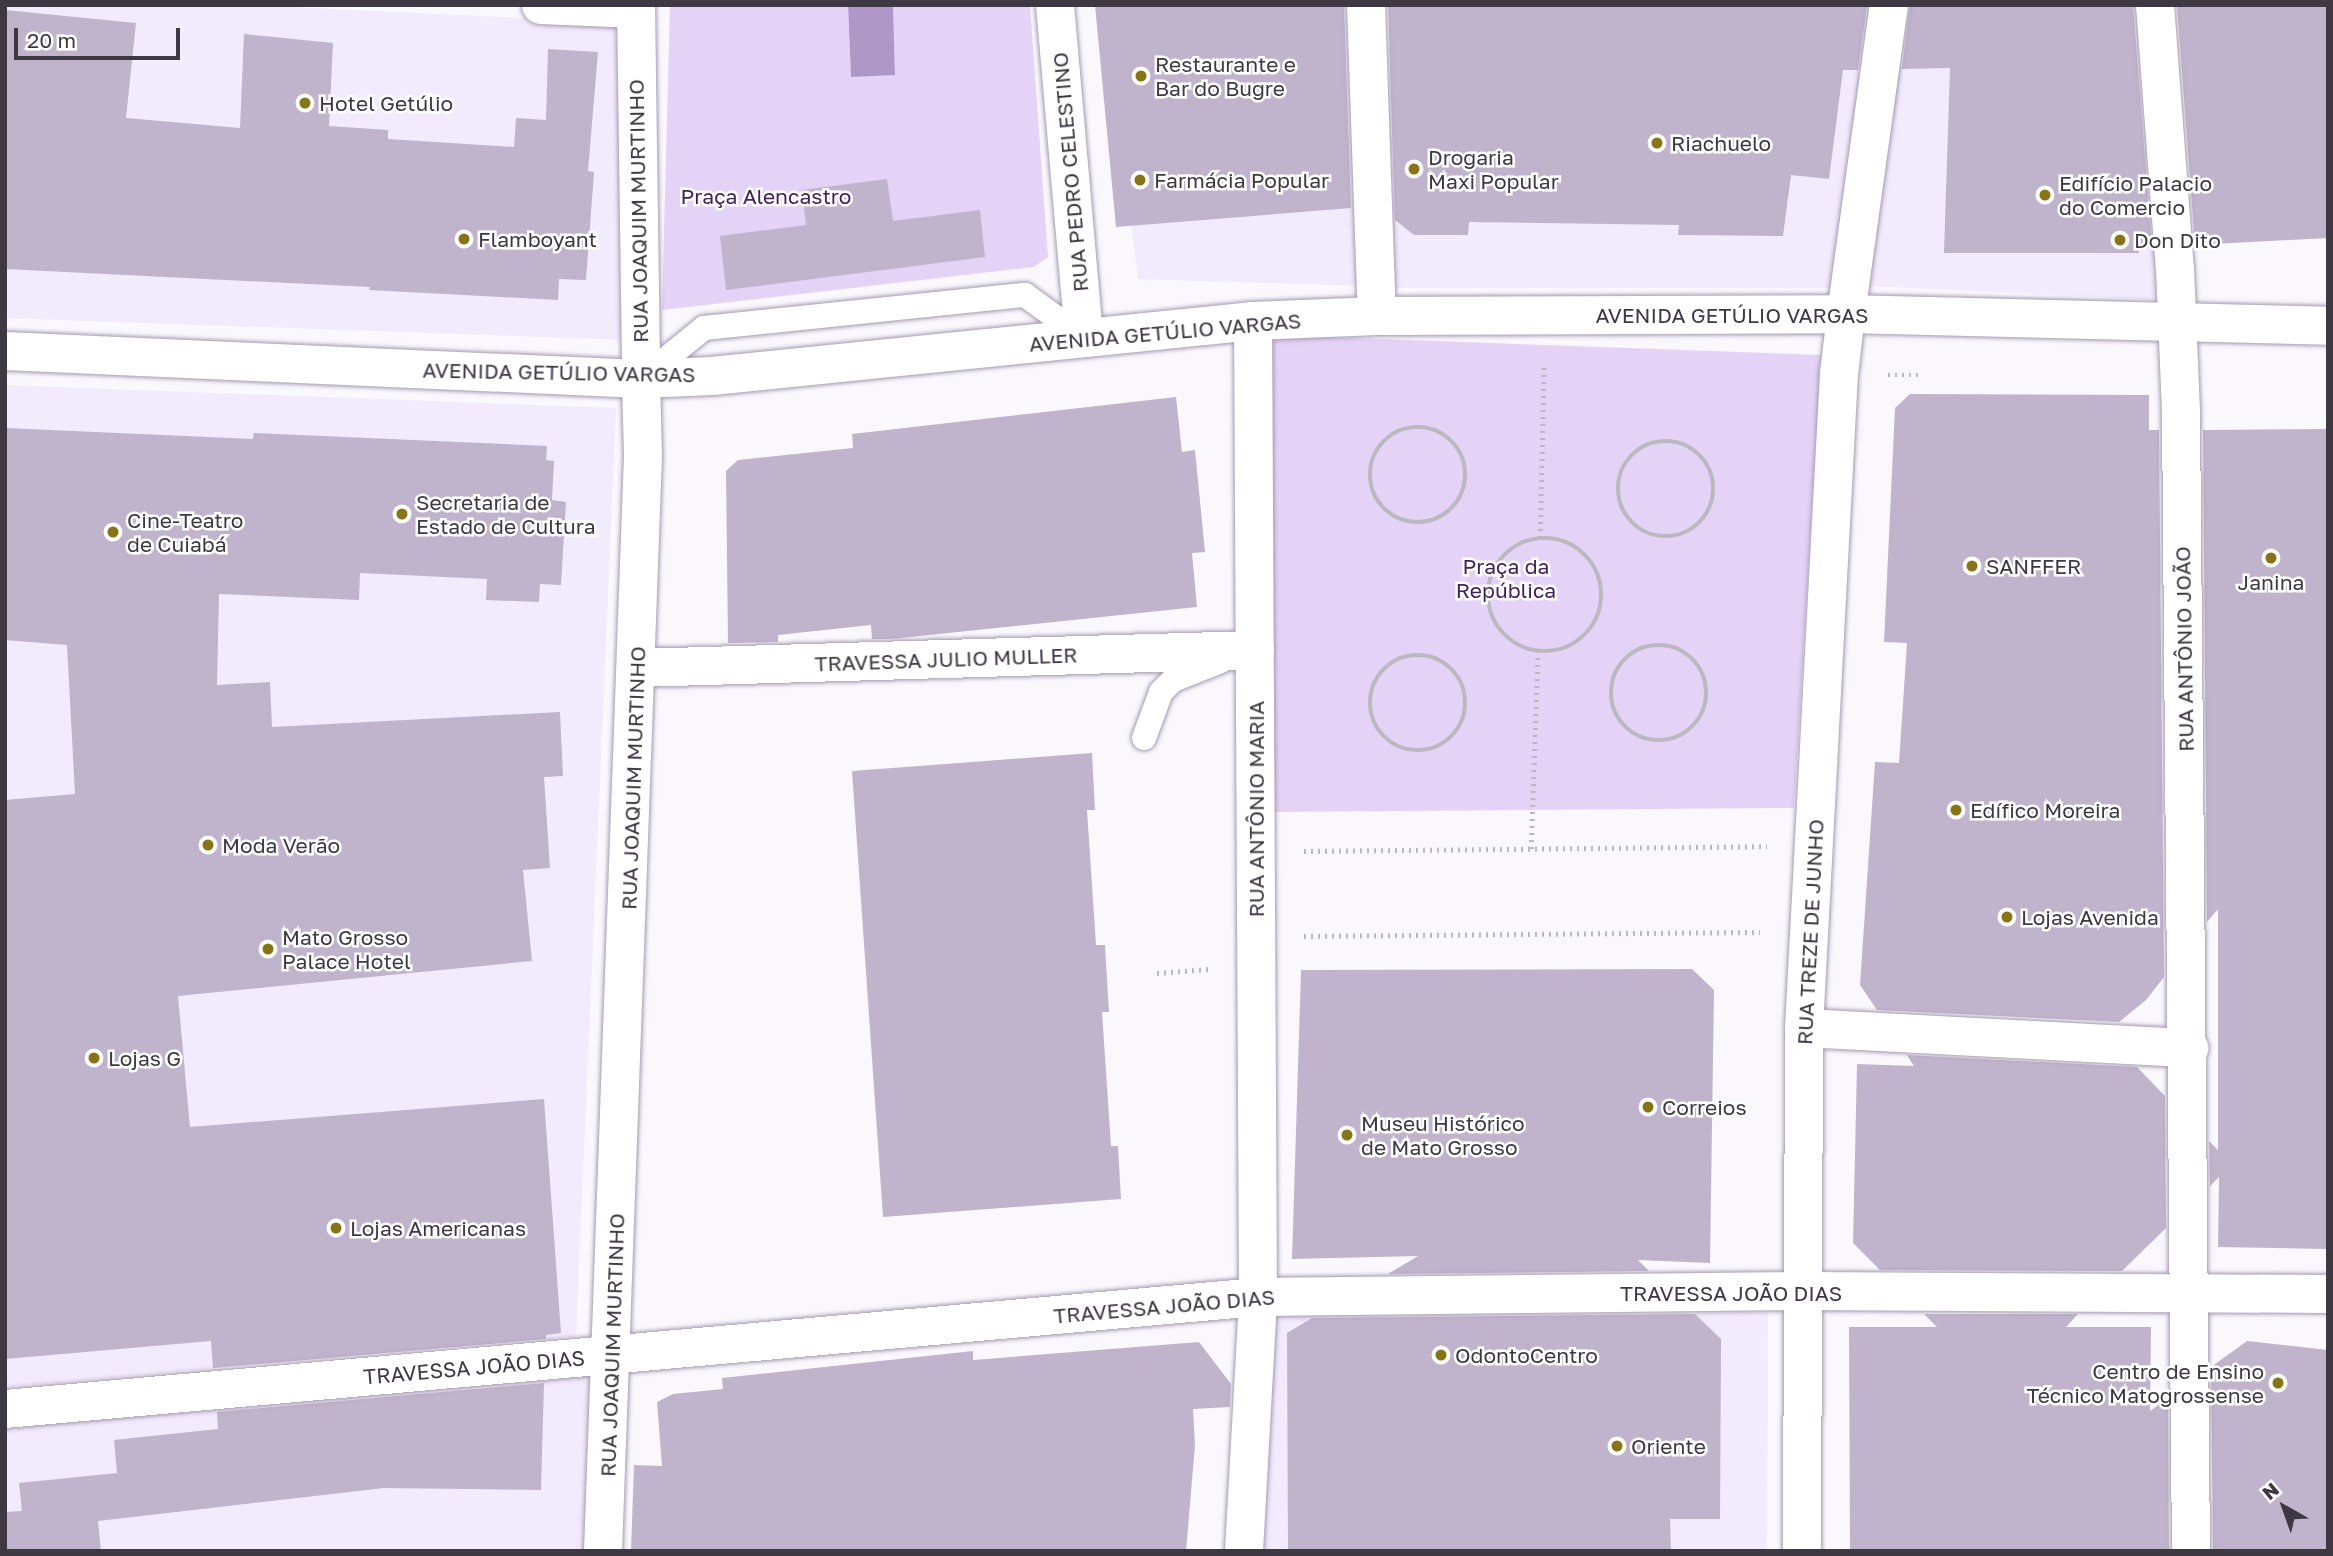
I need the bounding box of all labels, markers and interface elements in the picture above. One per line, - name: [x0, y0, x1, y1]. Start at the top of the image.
- scale bar: [18, 14, 184, 58]
- text: 20 m: [27, 27, 76, 53]
- street label: RUA PEDRO CELESTINO: [1047, 51, 1093, 293]
- place label: Restaurante e Bar do Bugre: [1155, 51, 1296, 101]
- marker: Restaurante e Bar do Bugre: [1133, 68, 1149, 84]
- street label: RUA JOAQUIM MURTINHO: [623, 79, 653, 343]
- place label: Hotel Getúlio: [319, 90, 453, 116]
- marker: Hotel Getúlio: [297, 95, 313, 111]
- place label: Riachuelo: [1671, 130, 1771, 156]
- marker: Riachuelo: [1649, 135, 1665, 151]
- place label: Drogaria Maxi Popular: [1428, 144, 1559, 194]
- marker: Drogaria Maxi Popular: [1406, 161, 1422, 177]
- place label: Farmácia Popular: [1154, 167, 1329, 193]
- place label: Edifício Palacio do Comercio: [2059, 170, 2212, 220]
- marker: Farmácia Popular: [1132, 172, 1148, 188]
- park label: Praça Alencastro: [681, 183, 851, 209]
- marker: Edifício Palacio do Comercio: [2037, 187, 2053, 203]
- place label: Flamboyant: [478, 226, 597, 252]
- place label: Don Dito: [2134, 227, 2221, 253]
- marker: Flamboyant: [456, 231, 472, 247]
- marker: Don Dito: [2112, 232, 2128, 248]
- street label: AVENIDA GETÚLIO VARGAS: [1596, 302, 1868, 328]
- street label: AVENIDA GETÚLIO VARGAS: [1028, 308, 1302, 356]
- street label: AVENIDA GETÚLIO VARGAS: [422, 357, 696, 387]
- place label: Secretaria de Estado de Cultura: [416, 489, 596, 539]
- marker: Secretaria de Estado de Cultura: [394, 506, 410, 522]
- place label: Cine-Teatro de Cuiabá: [127, 507, 243, 557]
- marker: Cine-Teatro de Cuiabá: [105, 524, 121, 540]
- street label: RUA ANTÔNIO JOÃO: [2170, 546, 2198, 752]
- marker: Janina: [2263, 550, 2279, 566]
- park label: Praça da República: [1456, 553, 1556, 603]
- place label: SANFFER: [1986, 553, 2081, 579]
- marker: SANFFER: [1964, 558, 1980, 574]
- place label: Janina: [2238, 569, 2304, 595]
- street label: TRAVESSA JULIO MULLER: [814, 642, 1078, 676]
- street label: RUA JOAQUIM MURTINHO: [616, 646, 650, 910]
- street label: RUA ANTÔNIO MARIA: [1243, 701, 1269, 917]
- place label: Edífico Moreira: [1970, 797, 2120, 823]
- marker: Edífico Moreira: [1948, 802, 1964, 818]
- street label: RUA TREZE DE JUNHO: [1792, 818, 1828, 1046]
- place label: Moda Verão: [222, 832, 340, 858]
- marker: Moda Verão: [200, 837, 216, 853]
- place label: Lojas Avenida: [2021, 904, 2159, 930]
- marker: Lojas Avenida: [1999, 909, 2015, 925]
- place label: Mato Grosso Palace Hotel: [282, 924, 411, 974]
- marker: Mato Grosso Palace Hotel: [260, 941, 276, 957]
- place label: Lojas G: [108, 1045, 181, 1071]
- marker: Lojas G: [86, 1050, 102, 1066]
- place label: Correios: [1662, 1094, 1747, 1120]
- marker: Correios: [1640, 1099, 1656, 1115]
- place label: Museu Histórico de Mato Grosso: [1361, 1110, 1525, 1160]
- marker: Museu Histórico de Mato Grosso: [1339, 1127, 1355, 1143]
- street label: RUA JOAQUIM MURTINHO: [595, 1213, 629, 1477]
- place label: Lojas Americanas: [350, 1215, 526, 1241]
- marker: Lojas Americanas: [328, 1220, 344, 1236]
- street label: TRAVESSA JOÃO DIAS: [1620, 1280, 1842, 1306]
- street label: TRAVESSA JOÃO DIAS: [1052, 1284, 1276, 1328]
- place label: OdontoCentro: [1455, 1342, 1598, 1368]
- street label: TRAVESSA JOÃO DIAS: [362, 1345, 586, 1389]
- marker: OdontoCentro: [1433, 1347, 1449, 1363]
- place label: Centro de Ensino Técnico Matogrossense: [2027, 1358, 2264, 1408]
- marker: Centro de Ensino Técnico Matogrossense: [2270, 1375, 2286, 1391]
- place label: Oriente: [1631, 1433, 1706, 1459]
- marker: Oriente: [1609, 1438, 1625, 1454]
- north arrow: [2249, 1472, 2319, 1542]
- text: N: [2257, 1477, 2283, 1504]

